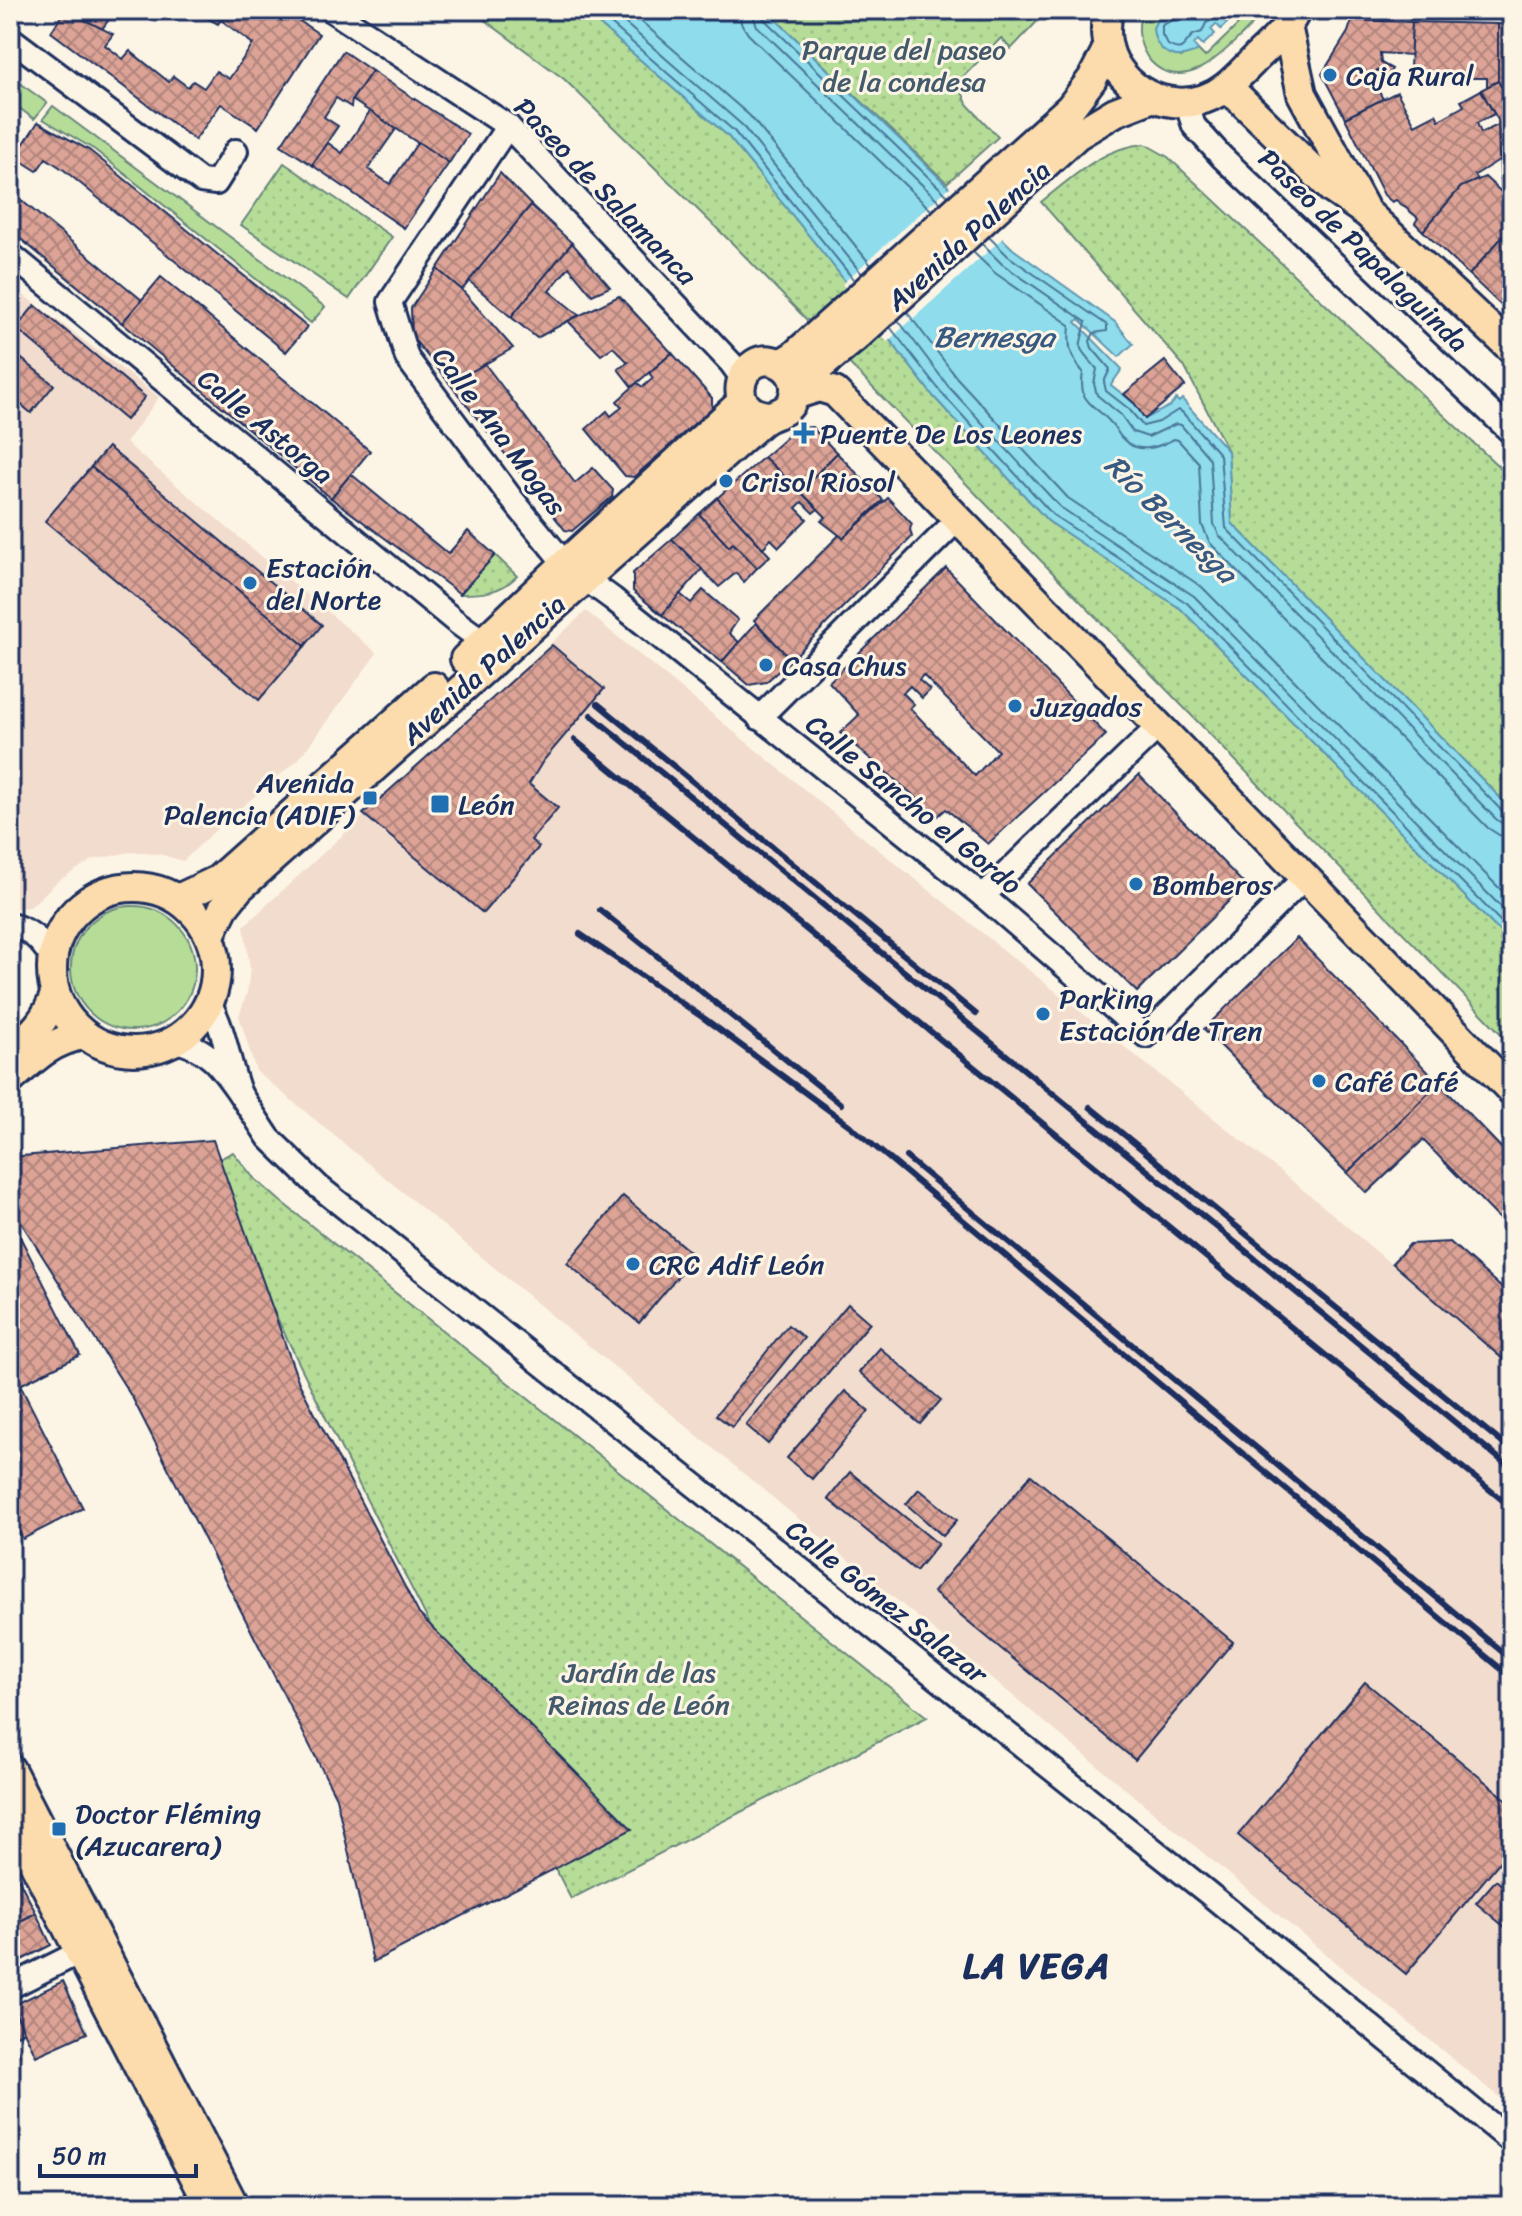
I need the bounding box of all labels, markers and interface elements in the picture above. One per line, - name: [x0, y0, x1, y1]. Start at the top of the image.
- park label: Parque del paseo de la condesa: [802, 25, 1006, 106]
- place label: Caja Rural: [1346, 51, 1475, 100]
- marker: Caja Rural: [1321, 66, 1339, 84]
- street label: Paseo de Salamanca: [502, 85, 710, 298]
- street label: Paseo de Papalaguinda: [1246, 136, 1481, 365]
- street label: Avenida Palencia: [874, 147, 1062, 324]
- water label: Bernesga: [934, 310, 1057, 364]
- street label: Calle Ana Mogas: [419, 336, 580, 527]
- street label: Calle Astorga: [186, 355, 345, 497]
- place label: Puente De Los Leones: [820, 409, 1082, 458]
- marker: Puente De Los Leones: [795, 424, 813, 442]
- water label: Río Bernesga: [1091, 441, 1253, 599]
- place label: Crisol Riosol: [742, 457, 896, 506]
- marker: Crisol Riosol: [717, 472, 735, 490]
- place label: Estación del Norte: [266, 543, 381, 624]
- marker: Estación del Norte: [241, 574, 259, 592]
- street label: Avenida Palencia: [389, 581, 577, 758]
- place label: Casa Chus: [782, 641, 907, 690]
- marker: Casa Chus: [757, 656, 775, 674]
- place label: Juzgados: [1030, 682, 1142, 731]
- marker: Juzgados: [1006, 697, 1024, 715]
- street label: Calle Sancho el Gordo: [794, 701, 1033, 908]
- place label: Avenida Palencia (ADIF): [164, 758, 355, 839]
- place label: León: [458, 780, 515, 829]
- marker: Avenida Palencia (ADIF): [361, 789, 379, 807]
- marker: León: [429, 793, 451, 815]
- place label: Bomberos: [1152, 860, 1273, 909]
- marker: Bomberos: [1127, 875, 1145, 893]
- place label: Parking Estación de Tren: [1059, 974, 1262, 1055]
- marker: Parking Estación de Tren: [1034, 1005, 1052, 1023]
- place label: Café Café: [1335, 1057, 1459, 1106]
- marker: Café Café: [1310, 1072, 1328, 1090]
- place label: CRC Adif León: [649, 1240, 825, 1289]
- marker: CRC Adif León: [624, 1255, 642, 1273]
- street label: Calle Gómez Salazar: [775, 1506, 1000, 1697]
- park label: Jardín de las Reinas de León: [548, 1648, 730, 1729]
- place label: Doctor Fléming (Azucarera): [75, 1789, 261, 1870]
- marker: Doctor Fléming (Azucarera): [50, 1820, 68, 1838]
- district label: LA VEGA: [963, 1934, 1111, 1998]
- scale bar: [40, 2128, 196, 2178]
- text: 50 m: [52, 2135, 107, 2177]

